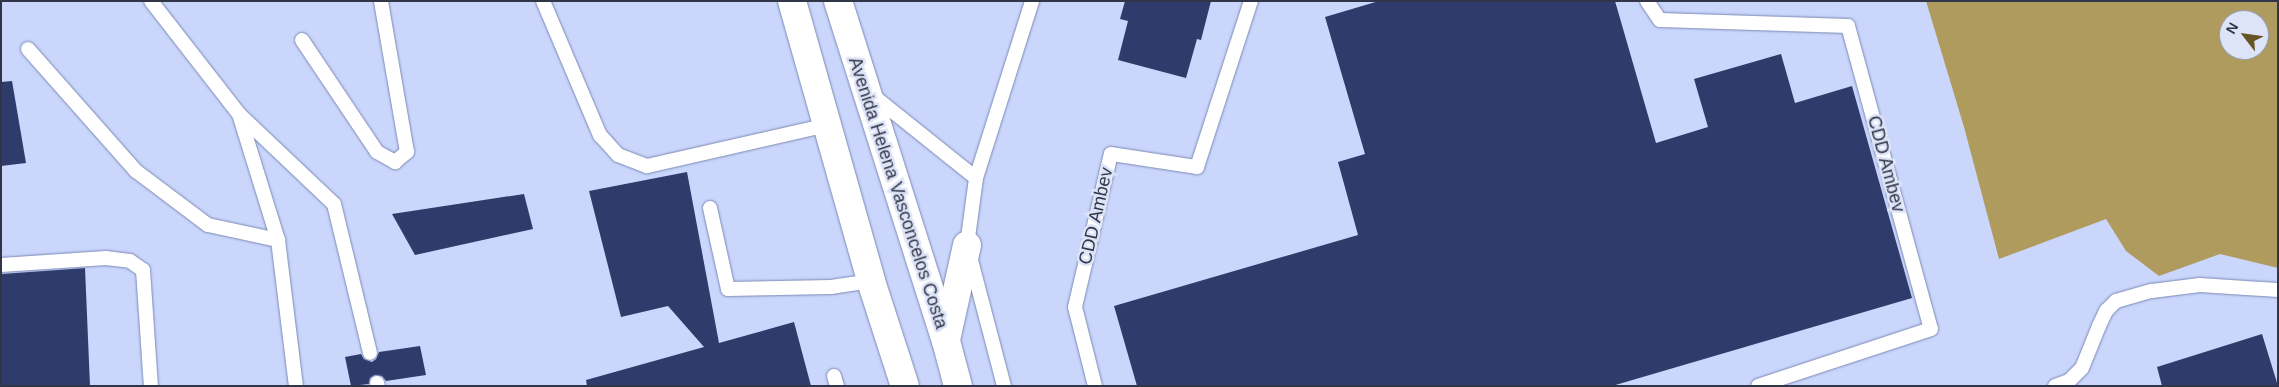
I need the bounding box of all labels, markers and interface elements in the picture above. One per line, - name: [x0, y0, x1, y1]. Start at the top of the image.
- north arrow: [2219, 10, 2269, 60]
- text: N: [2222, 20, 2241, 36]
- street label: Avenida Helena Vasconcelos Costa: [844, 54, 952, 332]
- street label: CDD Ambev: [1863, 113, 1909, 215]
- street label: CDD Ambev: [1074, 165, 1118, 267]

